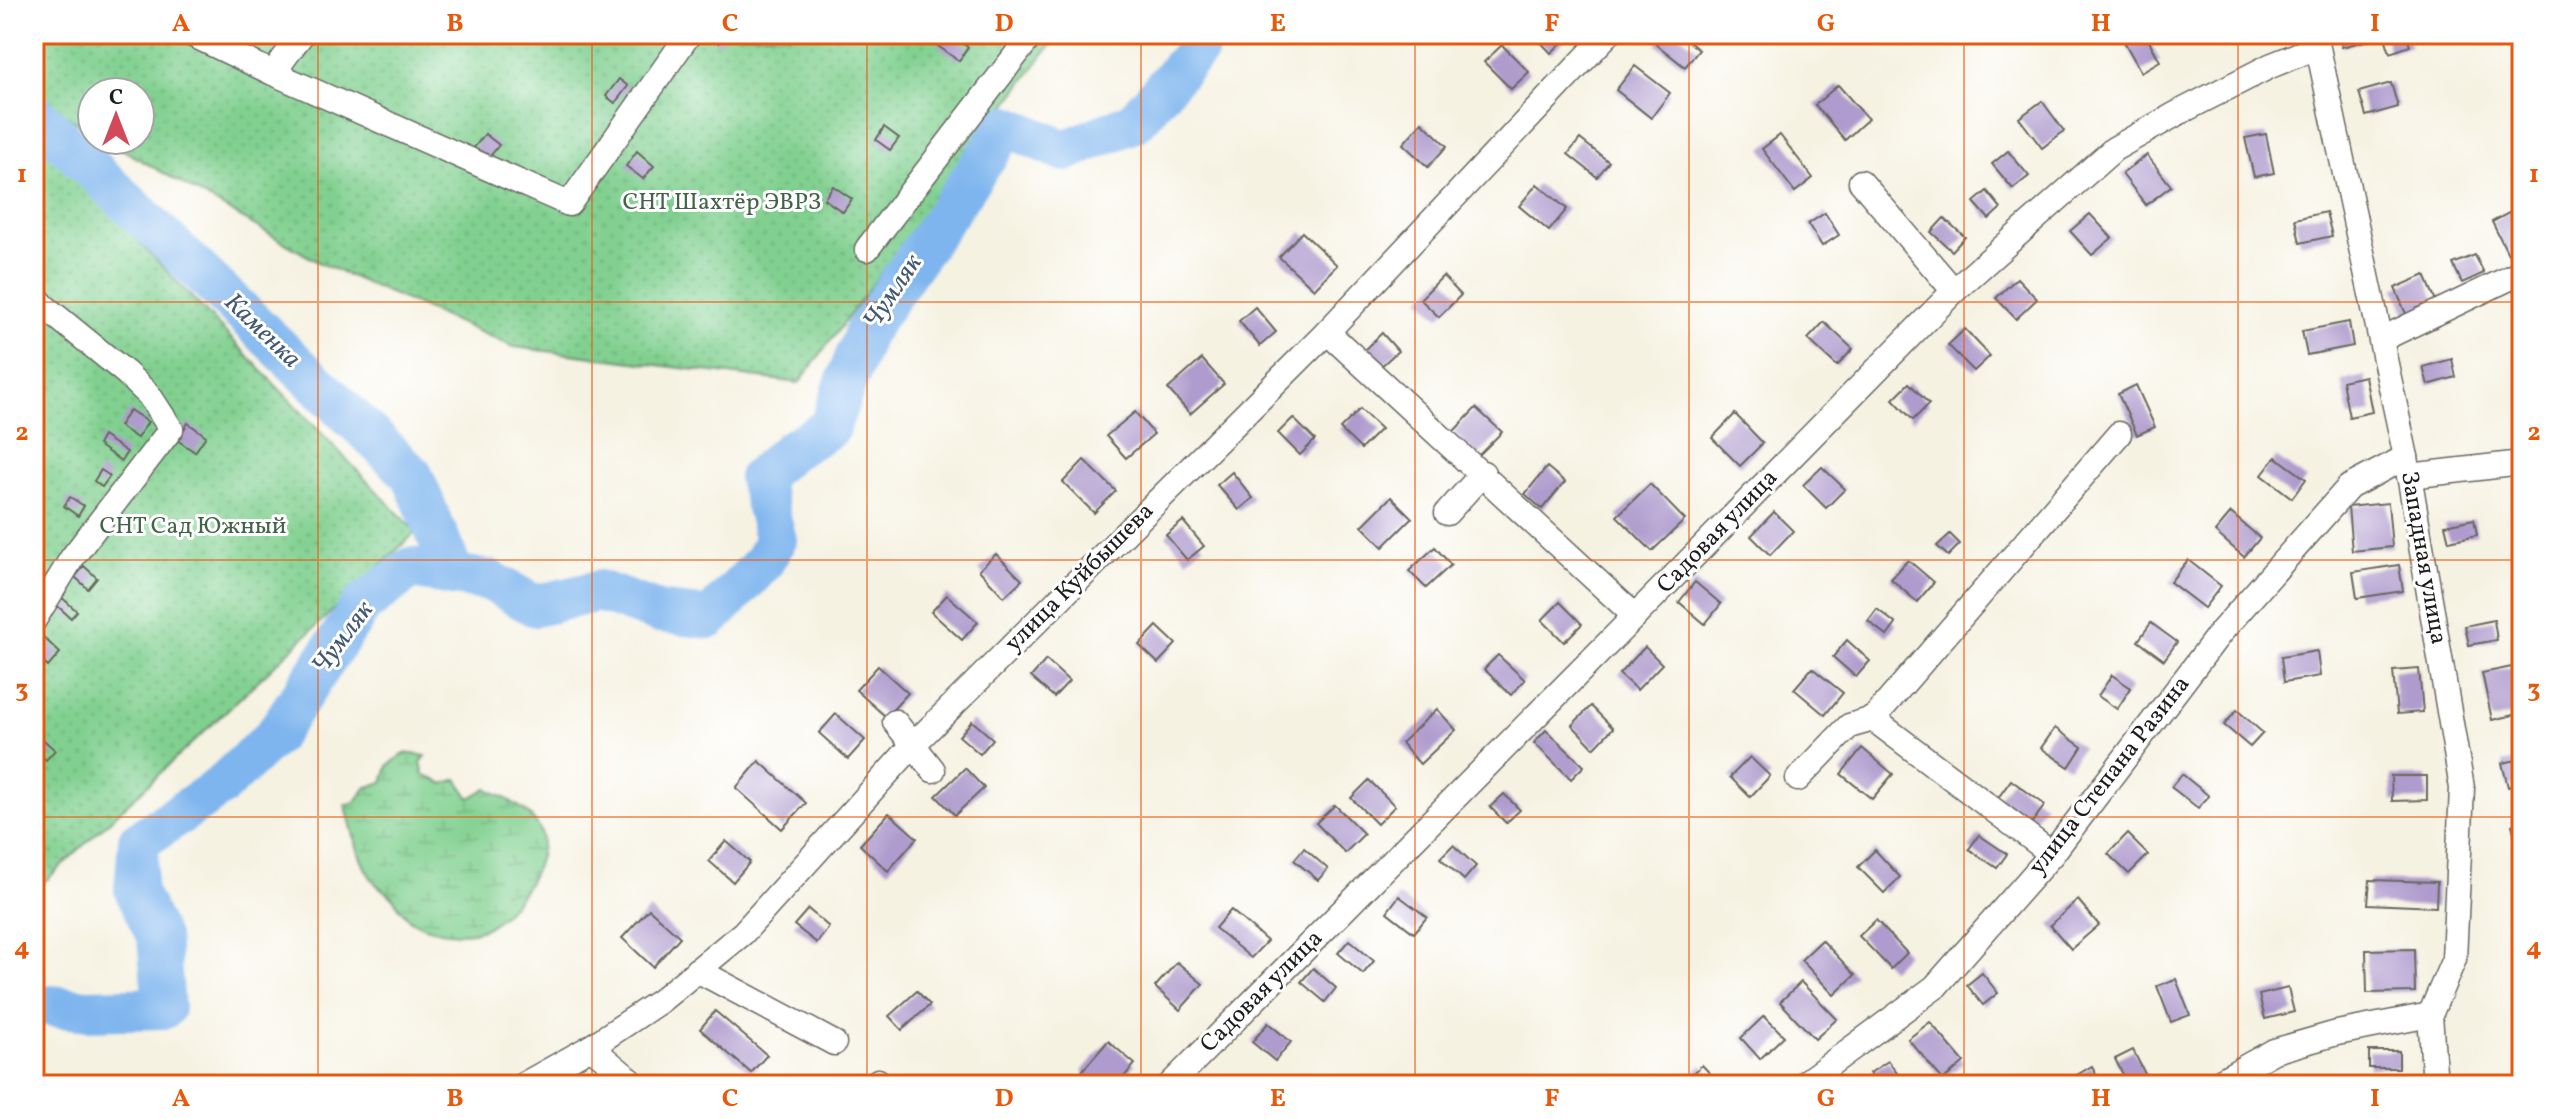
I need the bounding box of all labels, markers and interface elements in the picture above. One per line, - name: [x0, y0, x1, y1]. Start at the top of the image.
- text: A: [172, 6, 191, 42]
- text: B: [446, 6, 464, 42]
- text: C: [722, 6, 738, 42]
- text: D: [994, 6, 1014, 42]
- text: E: [1270, 6, 1286, 42]
- text: F: [1544, 6, 1560, 42]
- text: G: [1817, 6, 1835, 42]
- text: H: [2091, 6, 2111, 42]
- text: I: [2370, 6, 2380, 42]
- north arrow: [76, 76, 156, 156]
- text: С: [109, 83, 123, 114]
- text: 1: [17, 157, 27, 193]
- text: 1: [2529, 157, 2539, 193]
- park label: СНТ Шахтёр ЭВРЗ: [622, 186, 822, 220]
- water label: Чумляк: [855, 247, 931, 336]
- water label: Каменка: [216, 285, 308, 377]
- text: 2: [15, 415, 29, 451]
- text: 2: [2527, 415, 2541, 451]
- street label: Садовая улица: [1650, 462, 1786, 602]
- street label: Западная улица: [2391, 469, 2455, 647]
- street label: улица Куйбышева: [998, 496, 1162, 660]
- park label: СНТ Сад Южный: [100, 510, 286, 544]
- water label: Чумляк: [304, 594, 383, 682]
- street label: улица Степана Разина: [2021, 669, 2199, 883]
- text: 3: [15, 672, 29, 708]
- text: 3: [2527, 672, 2541, 708]
- street label: Садовая улица: [1193, 923, 1331, 1061]
- text: 4: [14, 930, 30, 966]
- text: 4: [2526, 930, 2542, 966]
- text: A: [172, 1081, 191, 1117]
- text: B: [446, 1081, 464, 1117]
- text: C: [722, 1081, 738, 1117]
- text: D: [994, 1081, 1014, 1117]
- text: E: [1270, 1081, 1286, 1117]
- text: F: [1544, 1081, 1560, 1117]
- text: G: [1817, 1081, 1835, 1117]
- text: H: [2091, 1081, 2111, 1117]
- text: I: [2370, 1081, 2380, 1117]

